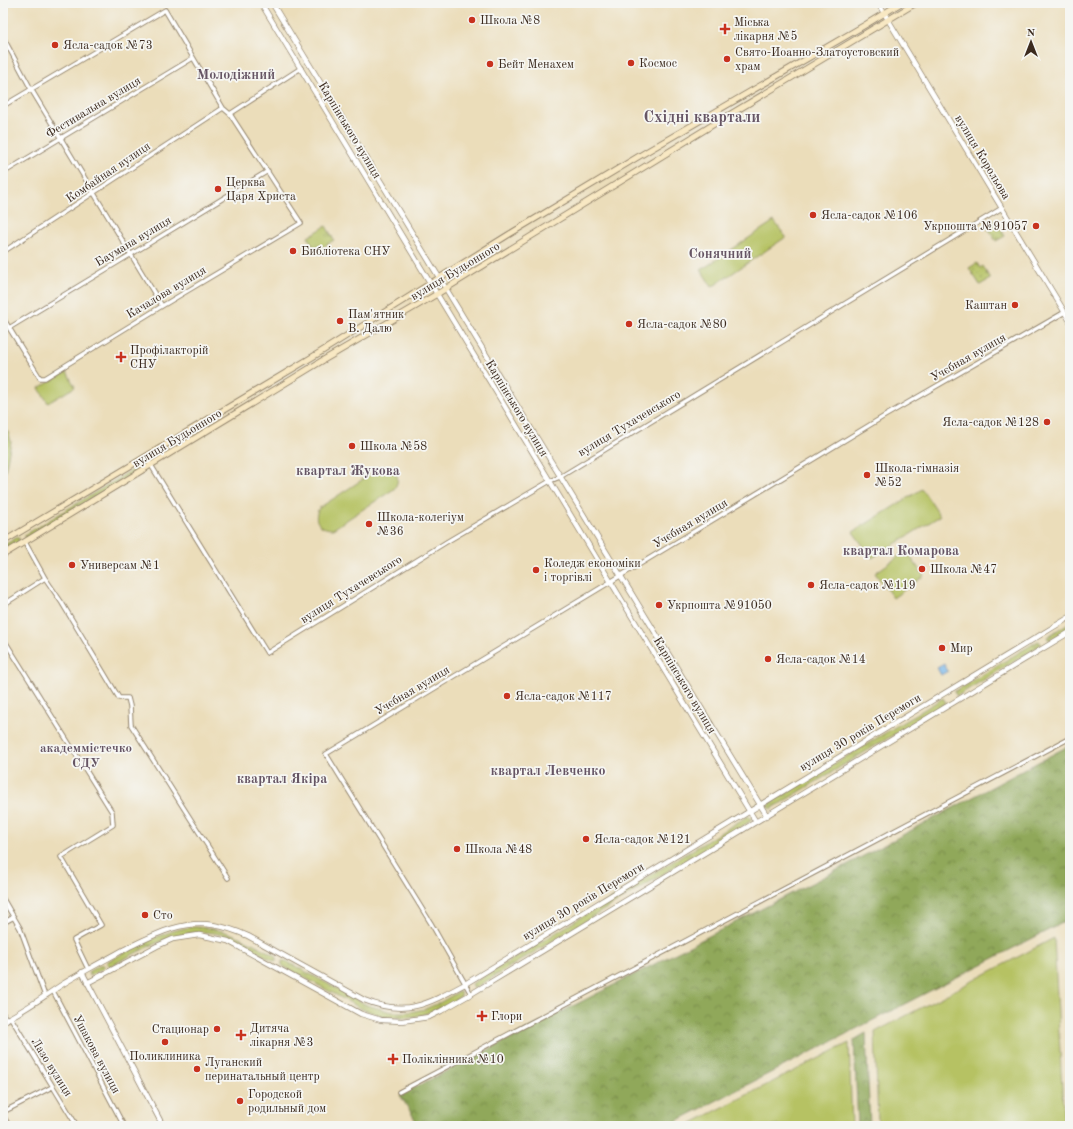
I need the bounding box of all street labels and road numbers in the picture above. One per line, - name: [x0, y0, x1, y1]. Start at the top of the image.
- street label: Фестивальна вулиця: [44, 75, 143, 141]
- street label: Карпінського вулиця: [316, 80, 384, 181]
- street label: вулиця Корольова: [952, 113, 1012, 202]
- street label: Комбайная вулиця: [64, 140, 153, 205]
- street label: Баумана вулиця: [93, 214, 174, 269]
- street label: вулиця Будьонного: [409, 241, 502, 303]
- street label: Качалова вулиця: [125, 264, 208, 321]
- street label: Учєбная вулиця: [929, 332, 1008, 384]
- street label: Карпінського вулиця: [483, 358, 551, 459]
- street label: вулиця Тухачевського: [576, 389, 683, 459]
- street label: вулиця Будьонного: [131, 408, 224, 470]
- street label: Учєбная вулиця: [651, 497, 730, 551]
- street label: вулиця Тухачевського: [299, 554, 404, 626]
- street label: Карпінського вулиця: [651, 635, 719, 736]
- street label: Учєбная вулиця: [373, 664, 452, 718]
- street label: вулиця 30 років Перемоги: [797, 691, 923, 774]
- street label: вулиця 30 років Перемоги: [520, 860, 646, 943]
- street label: Ушакова вулиця: [70, 1013, 122, 1096]
- street label: Лазо вулиця: [28, 1036, 74, 1099]

